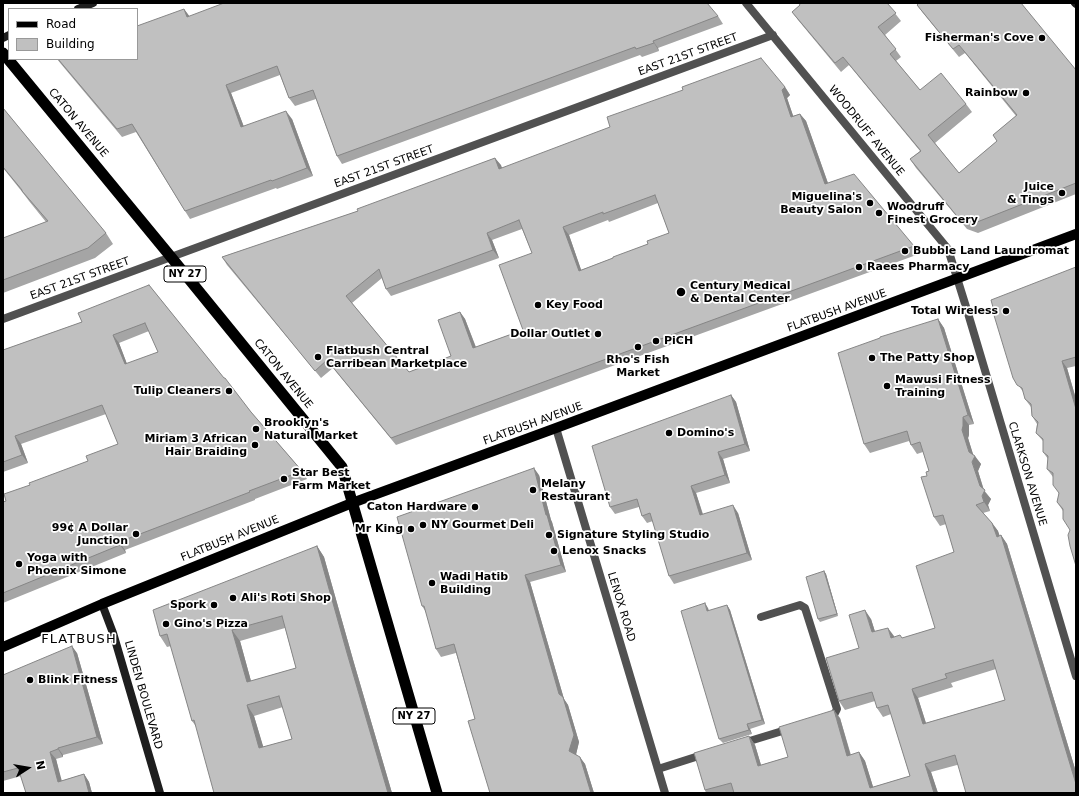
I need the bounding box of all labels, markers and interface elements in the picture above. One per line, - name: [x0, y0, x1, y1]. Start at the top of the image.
- legend: [8, 8, 138, 60]
- text: Road: [46, 17, 76, 31]
- street label: EAST 21ST STREET: [636, 31, 740, 79]
- place label: Fisherman's Cove: [925, 31, 1034, 45]
- marker: Fisherman's Cove: [1037, 33, 1047, 43]
- text: Building: [46, 37, 95, 51]
- street label: WOODRUFF AVENUE: [825, 83, 907, 179]
- street label: CATON AVENUE: [45, 86, 111, 160]
- place label: Rainbow: [965, 86, 1018, 100]
- marker: Rainbow: [1021, 88, 1031, 98]
- street label: EAST 21ST STREET: [332, 143, 436, 191]
- place label: Juice & Tings: [1007, 180, 1054, 206]
- marker: Juice & Tings: [1057, 188, 1067, 198]
- place label: Miguelina's Beauty Salon: [780, 190, 862, 216]
- marker: Miguelina's Beauty Salon: [865, 198, 875, 208]
- place label: Woodruff Finest Grocery: [887, 200, 978, 226]
- marker: Woodruff Finest Grocery: [874, 208, 884, 218]
- place label: Bubble Land Laundromat: [913, 244, 1069, 258]
- marker: Bubble Land Laundromat: [900, 246, 910, 256]
- street label: EAST 21ST STREET: [28, 255, 132, 303]
- place label: Raees Pharmacy: [867, 260, 970, 274]
- marker: Raees Pharmacy: [854, 262, 864, 272]
- road number: NY 27: [164, 266, 206, 282]
- place label: Century Medical & Dental Center: [690, 279, 791, 305]
- marker: Century Medical & Dental Center: [675, 286, 687, 298]
- street label: FLATBUSH AVENUE: [785, 287, 889, 335]
- place label: Key Food: [546, 298, 603, 312]
- marker: Key Food: [533, 300, 543, 310]
- place label: Total Wireless: [911, 304, 998, 318]
- marker: Total Wireless: [1001, 306, 1011, 316]
- place label: Dollar Outlet: [510, 327, 590, 341]
- marker: Dollar Outlet: [593, 329, 603, 339]
- place label: PiCH: [664, 334, 693, 348]
- street label: CATON AVENUE: [251, 336, 315, 412]
- marker: PiCH: [651, 336, 661, 346]
- marker: Rho's Fish Market: [633, 342, 643, 352]
- place label: Flatbush Central Carribean Marketplace: [326, 344, 467, 370]
- place label: The Patty Shop: [880, 351, 975, 365]
- marker: Flatbush Central Carribean Marketplace: [313, 352, 323, 362]
- place label: Rho's Fish Market: [606, 353, 670, 379]
- marker: The Patty Shop: [867, 353, 877, 363]
- place label: Mawusi Fitness Training: [895, 373, 990, 399]
- marker: Mawusi Fitness Training: [882, 381, 892, 391]
- place label: Tulip Cleaners: [134, 384, 221, 398]
- marker: Tulip Cleaners: [224, 386, 234, 396]
- street label: FLATBUSH AVENUE: [481, 400, 585, 448]
- place label: Brooklyn's Natural Market: [264, 416, 358, 442]
- street label: CLARKSON AVENUE: [1005, 420, 1049, 528]
- marker: Brooklyn's Natural Market: [251, 424, 261, 434]
- place label: Domino's: [677, 426, 734, 440]
- marker: Domino's: [664, 428, 674, 438]
- place label: Miriam 3 African Hair Braiding: [145, 432, 247, 458]
- marker: Miriam 3 African Hair Braiding: [250, 440, 260, 450]
- place label: Star Best Farm Market: [292, 466, 371, 492]
- marker: Star Best Farm Market: [279, 474, 289, 484]
- place label: Melany Restaurant: [541, 477, 610, 503]
- marker: Melany Restaurant: [528, 485, 538, 495]
- place label: Caton Hardware: [367, 500, 467, 514]
- marker: Caton Hardware: [470, 502, 480, 512]
- street label: FLATBUSH AVENUE: [179, 513, 281, 565]
- place label: NY Gourmet Deli: [431, 518, 534, 532]
- marker: NY Gourmet Deli: [418, 520, 428, 530]
- place label: 99¢ A Dollar Junction: [52, 521, 128, 547]
- place label: Mr King: [355, 522, 403, 536]
- marker: Mr King: [406, 524, 416, 534]
- place label: Signature Styling Studio: [557, 528, 709, 542]
- marker: 99¢ A Dollar Junction: [131, 529, 141, 539]
- marker: Signature Styling Studio: [544, 530, 554, 540]
- place label: Lenox Snacks: [562, 544, 646, 558]
- marker: Lenox Snacks: [549, 546, 559, 556]
- place label: Yoga with Phoenix Simone: [27, 551, 126, 577]
- marker: Yoga with Phoenix Simone: [14, 559, 24, 569]
- place label: Wadi Hatib Building: [440, 570, 508, 596]
- street label: LENOX ROAD: [604, 570, 638, 644]
- marker: Wadi Hatib Building: [427, 578, 437, 588]
- place label: Ali's Roti Shop: [241, 591, 331, 605]
- marker: Ali's Roti Shop: [228, 593, 238, 603]
- place label: Spork: [170, 598, 206, 612]
- marker: Spork: [209, 600, 219, 610]
- place label: Gino's Pizza: [174, 617, 248, 631]
- marker: Gino's Pizza: [161, 619, 171, 629]
- district label: FLATBUSH: [41, 632, 117, 648]
- street label: LINDEN BOULEVARD: [121, 639, 165, 751]
- place label: Blink Fitness: [38, 673, 118, 687]
- marker: Blink Fitness: [25, 675, 35, 685]
- road number: NY 27: [393, 708, 435, 724]
- north arrow: [8, 748, 48, 788]
- text: N: [33, 760, 48, 771]

